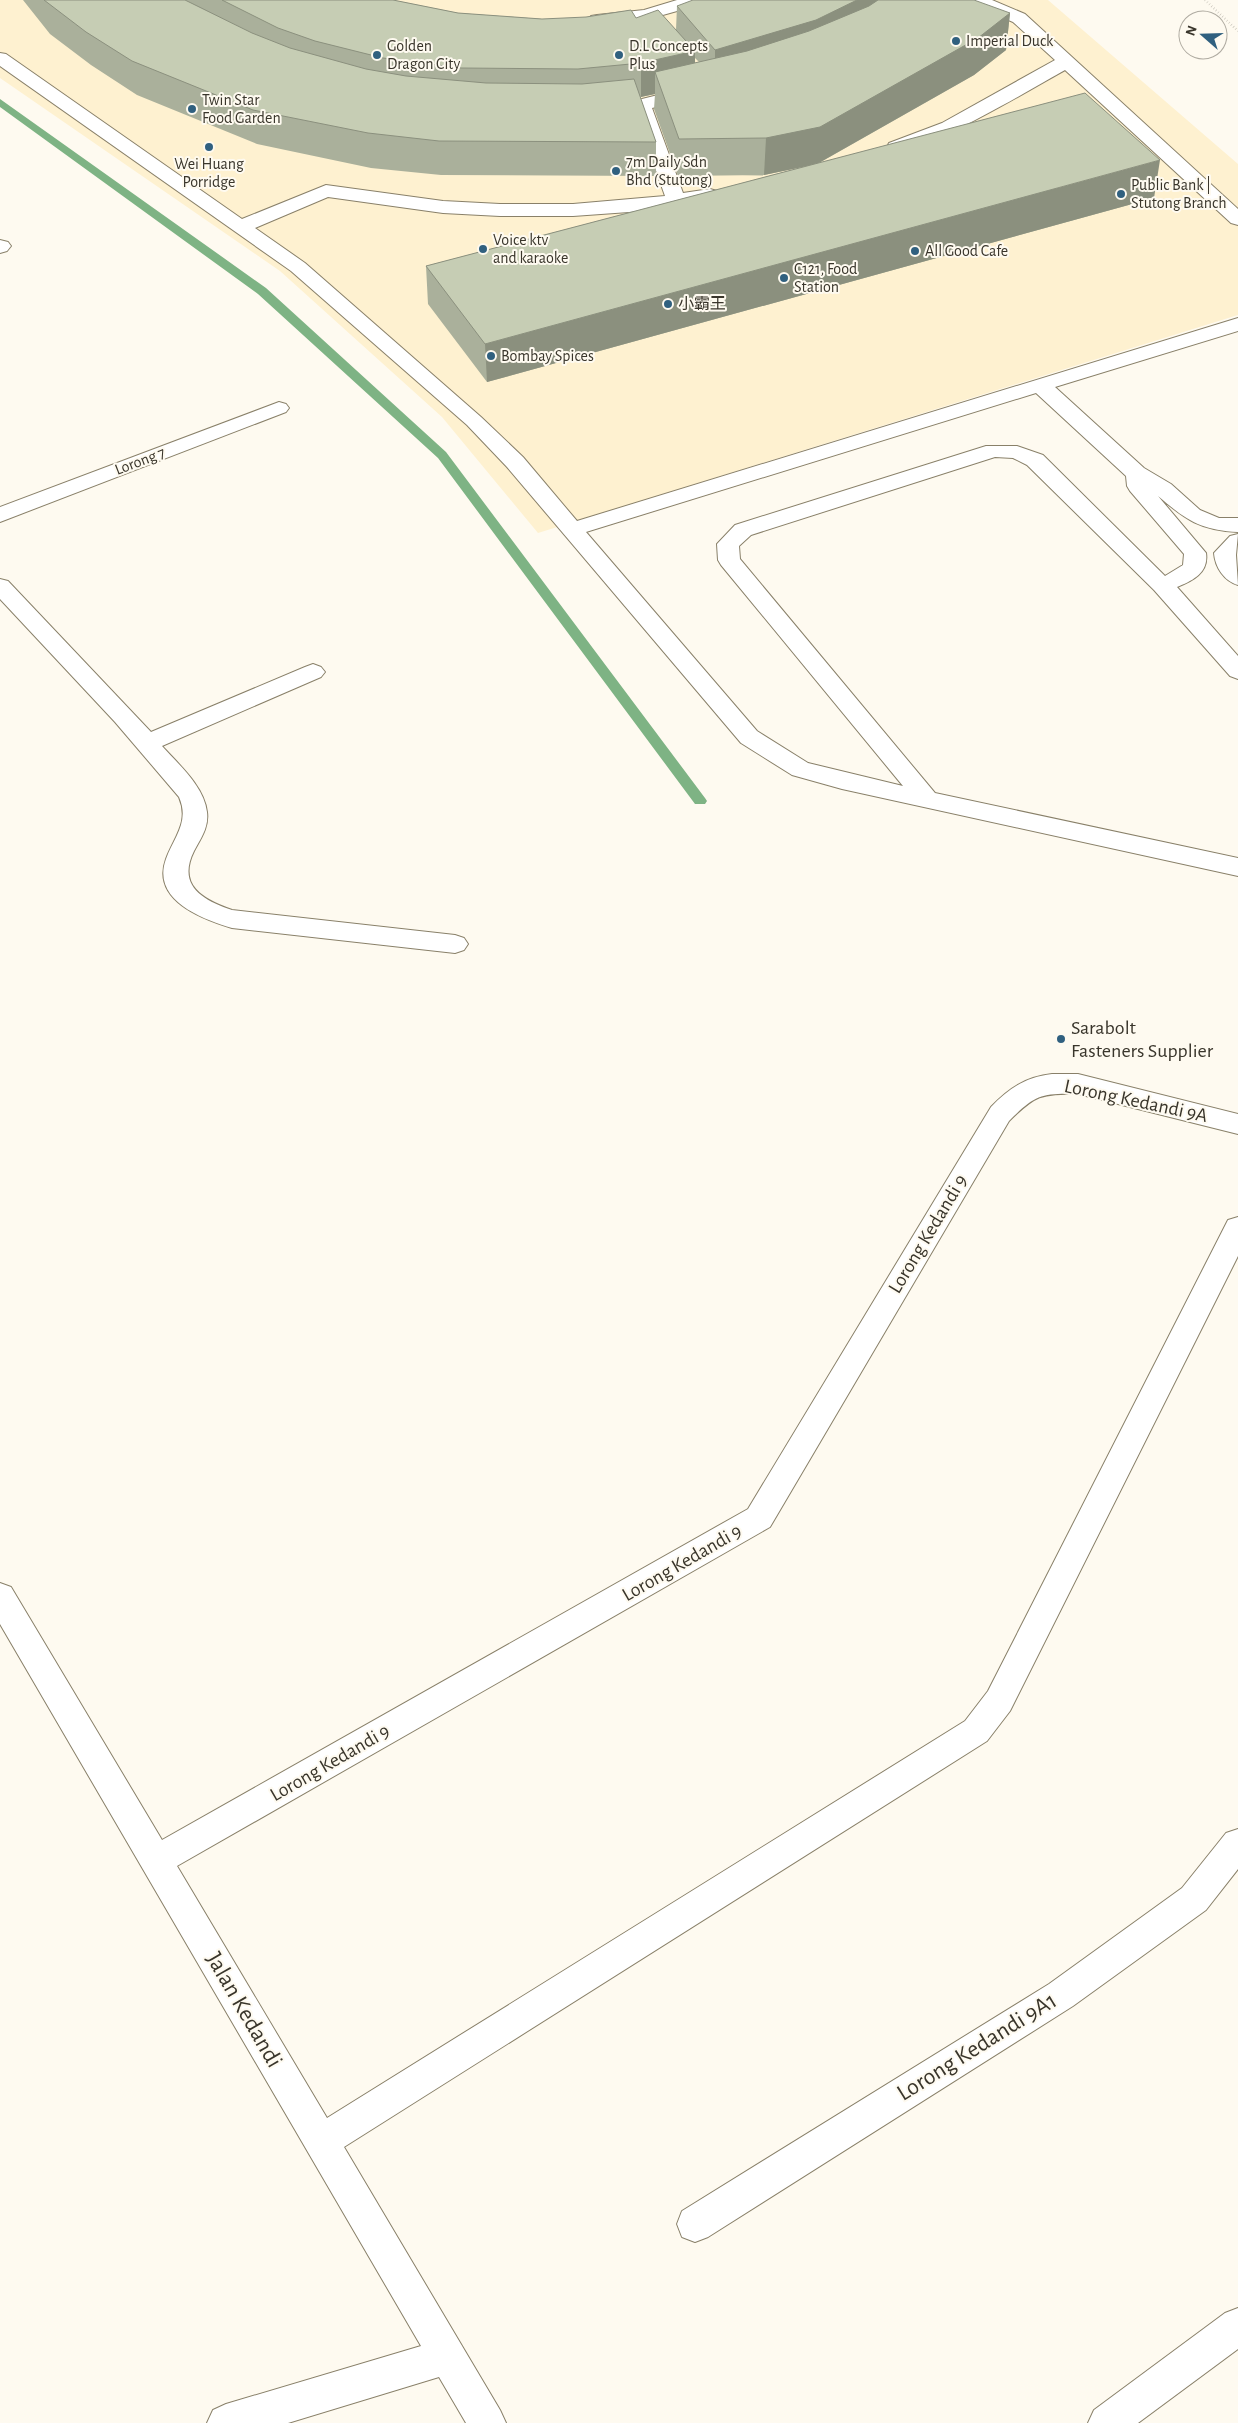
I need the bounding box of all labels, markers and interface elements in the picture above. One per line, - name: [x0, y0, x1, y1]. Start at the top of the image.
- north arrow: [1178, 10, 1228, 60]
- text: N: [1183, 24, 1200, 38]
- place label: Imperial Duck: [966, 33, 1054, 49]
- marker: Imperial Duck: [950, 35, 962, 47]
- place label: Golden Dragon City: [387, 38, 460, 73]
- place label: D.L Concepts Plus: [629, 38, 708, 72]
- marker: Golden Dragon City: [371, 49, 383, 61]
- marker: D.L Concepts Plus: [613, 49, 625, 61]
- place label: Twin Star Food Garden: [202, 92, 281, 126]
- marker: Twin Star Food Garden: [186, 103, 198, 115]
- marker: Wei Huang Porridge: [203, 141, 215, 153]
- place label: 7m Daily Sdn Bhd (Stutong): [626, 154, 713, 188]
- place label: Wei Huang Porridge: [174, 156, 244, 190]
- marker: 7m Daily Sdn Bhd (Stutong): [610, 165, 622, 177]
- place label: Public Bank | Stutong Branch: [1131, 176, 1227, 211]
- marker: Public Bank | Stutong Branch: [1115, 188, 1127, 200]
- place label: Voice ktv and karaoke: [493, 232, 568, 266]
- marker: Voice ktv and karaoke: [477, 243, 489, 255]
- place label: All Good Cafe: [925, 243, 1008, 259]
- marker: All Good Cafe: [909, 245, 921, 257]
- place label: C121, Food Station: [794, 261, 857, 295]
- marker: C121, Food Station: [778, 272, 790, 284]
- place label: 小霸王: [678, 296, 726, 312]
- marker: 小霸王: [662, 298, 674, 310]
- place label: Bombay Spices: [501, 348, 594, 365]
- marker: Bombay Spices: [485, 350, 497, 362]
- street label: Lorong 7: [113, 444, 168, 478]
- place label: Sarabolt Fasteners Supplier: [1071, 1018, 1214, 1061]
- marker: Sarabolt Fasteners Supplier: [1055, 1033, 1067, 1045]
- street label: Lorong Kedandi 9A: [1063, 1076, 1210, 1126]
- street label: Lorong Kedandi 9: [885, 1171, 971, 1297]
- street label: Lorong Kedandi 9: [619, 1521, 745, 1605]
- street label: Lorong Kedandi 9: [267, 1721, 393, 1805]
- street label: Jalan Kedandi: [201, 1948, 287, 2072]
- street label: Lorong Kedandi 9A1: [893, 1988, 1061, 2106]

